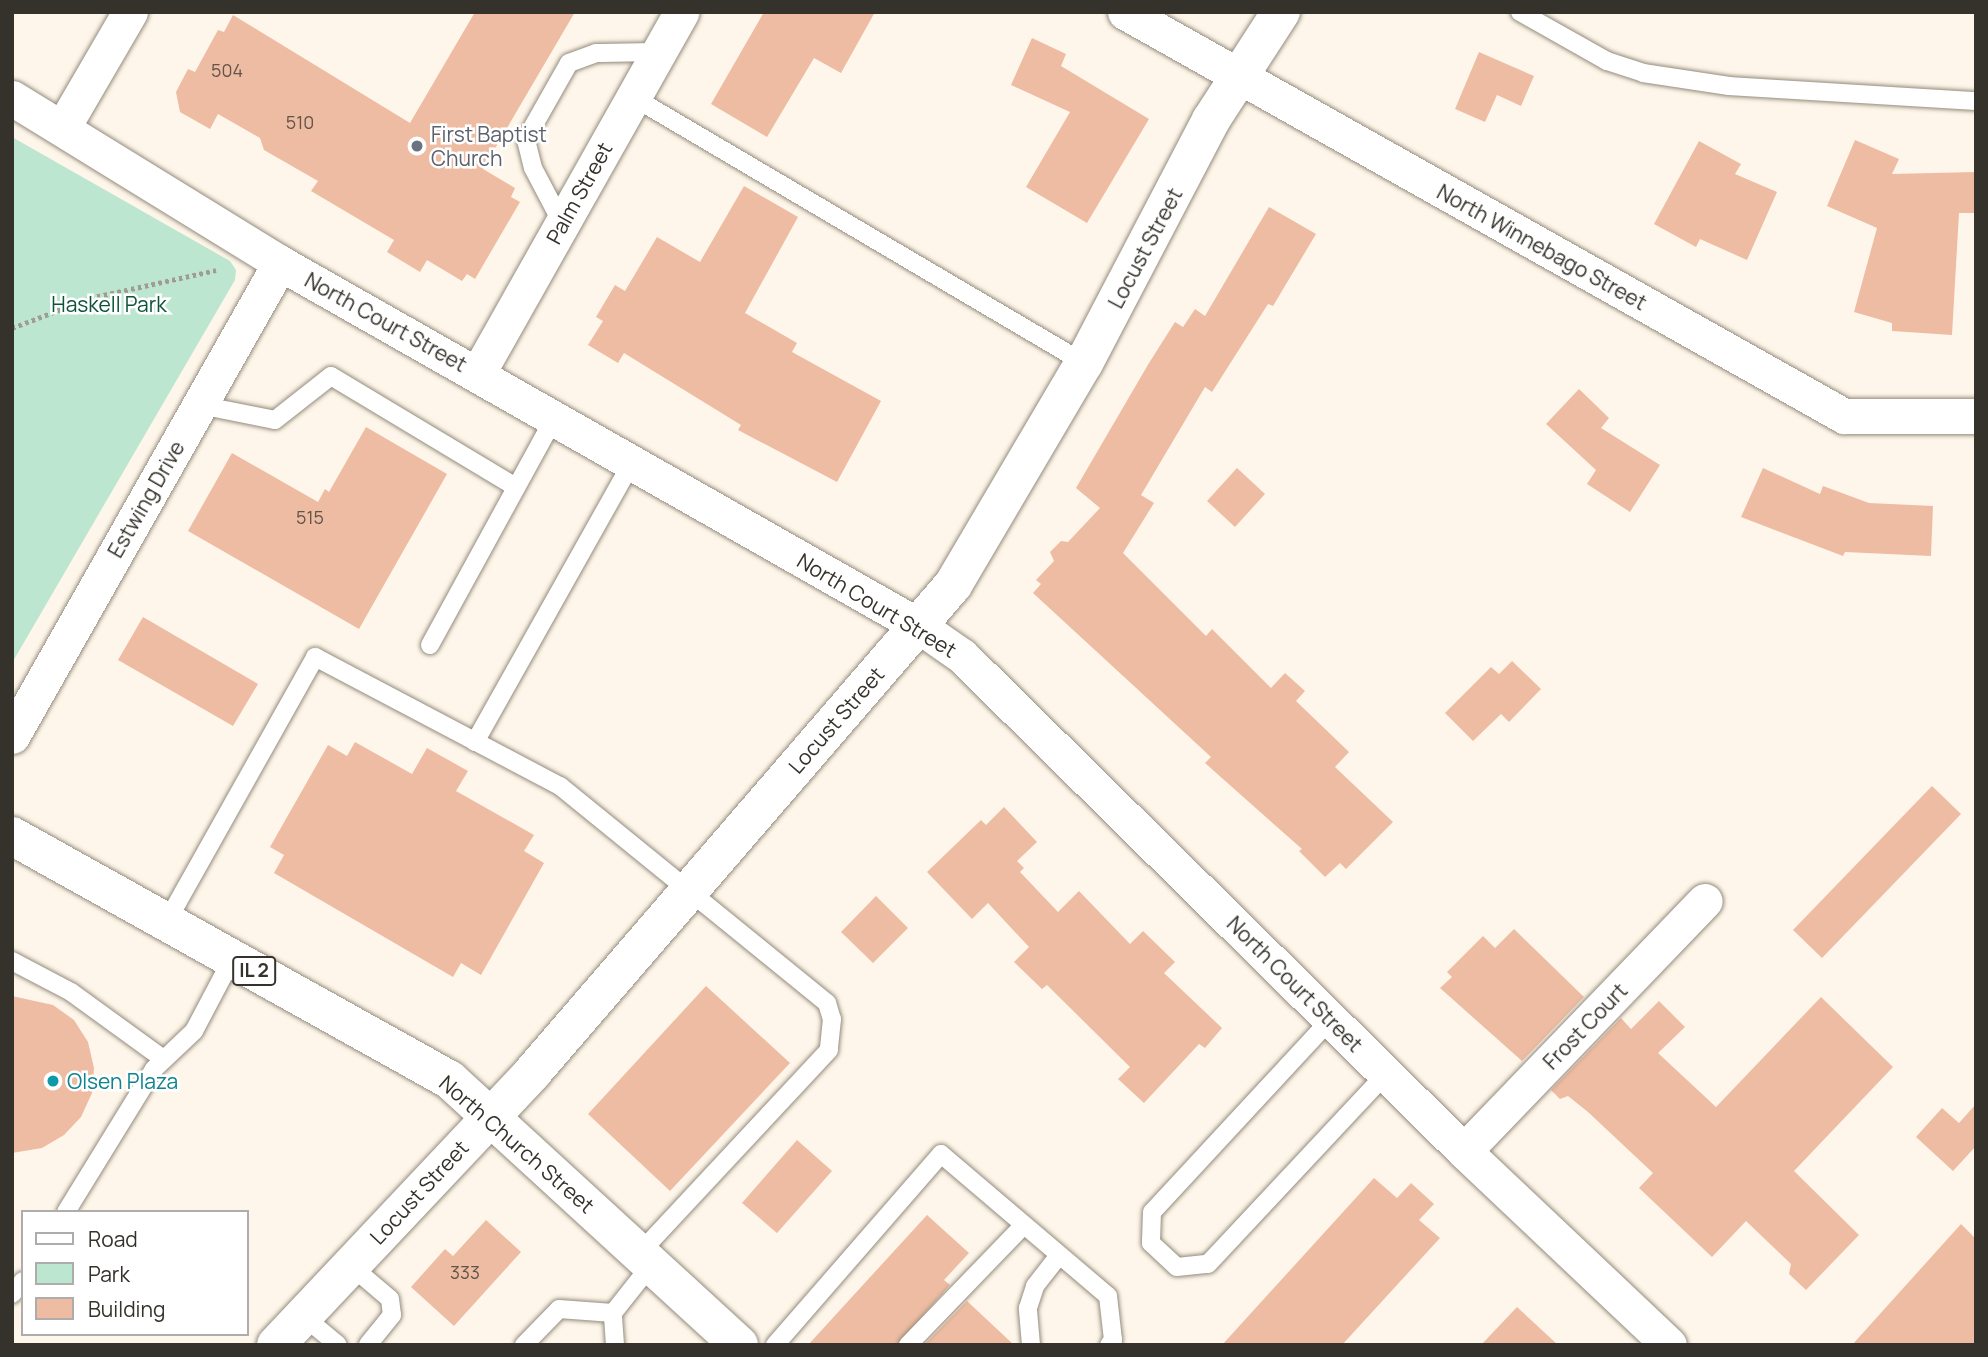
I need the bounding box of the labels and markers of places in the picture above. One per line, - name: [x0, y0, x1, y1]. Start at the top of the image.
- place label: First Baptist Church: [431, 121, 547, 171]
- marker: First Baptist Church: [409, 138, 425, 154]
- place label: Olsen Plaza: [67, 1068, 178, 1094]
- marker: Olsen Plaza: [45, 1073, 61, 1089]

